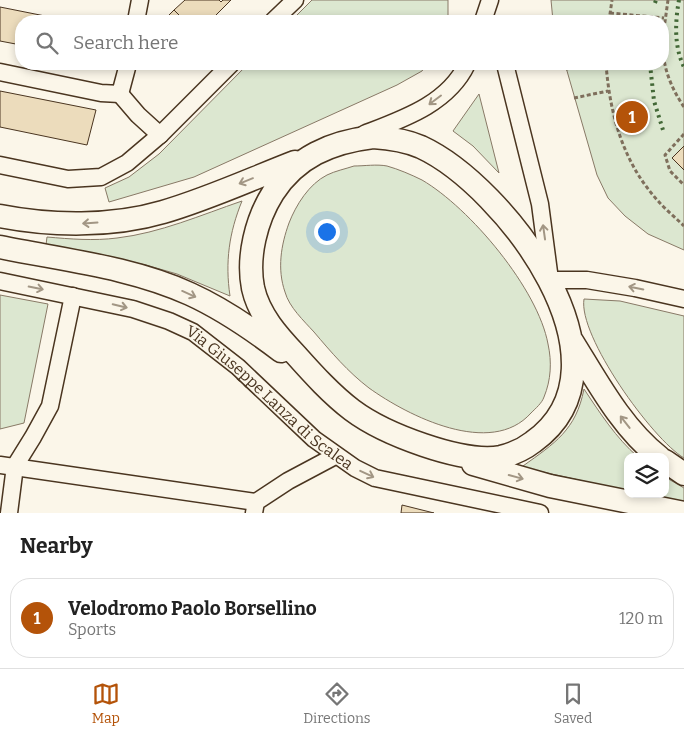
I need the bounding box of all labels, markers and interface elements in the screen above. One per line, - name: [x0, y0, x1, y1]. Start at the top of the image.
- search box: [15, 15, 669, 70]
- icon: search: [33, 29, 61, 57]
- text: Search here: [73, 31, 178, 54]
- one-way arrow: [428, 95, 442, 105]
- pin: 1: [616, 98, 648, 136]
- one-way arrow: [239, 177, 254, 187]
- one-way arrow: [82, 218, 98, 227]
- your location: [314, 219, 340, 245]
- one-way arrow: [539, 224, 549, 240]
- one-way arrow: [629, 283, 645, 293]
- one-way arrow: [28, 284, 44, 294]
- one-way arrow: [181, 290, 196, 299]
- one-way arrow: [112, 302, 128, 311]
- street label: Via Giuseppe Lanza di Scalea: [183, 321, 357, 473]
- one-way arrow: [620, 415, 630, 429]
- map controls: [624, 453, 669, 498]
- button: layers: [624, 453, 669, 498]
- one-way arrow: [359, 470, 374, 479]
- one-way arrow: [507, 473, 523, 482]
- text: Nearby: [20, 533, 93, 559]
- text: Velodromo Paolo Borsellino: [68, 597, 317, 620]
- text: 1: [34, 609, 40, 628]
- text: 120 m: [619, 609, 663, 628]
- text: Sports: [68, 620, 116, 639]
- tab: Map: [92, 680, 120, 727]
- tab: Directions: [303, 680, 371, 727]
- tab: Saved: [554, 680, 592, 727]

